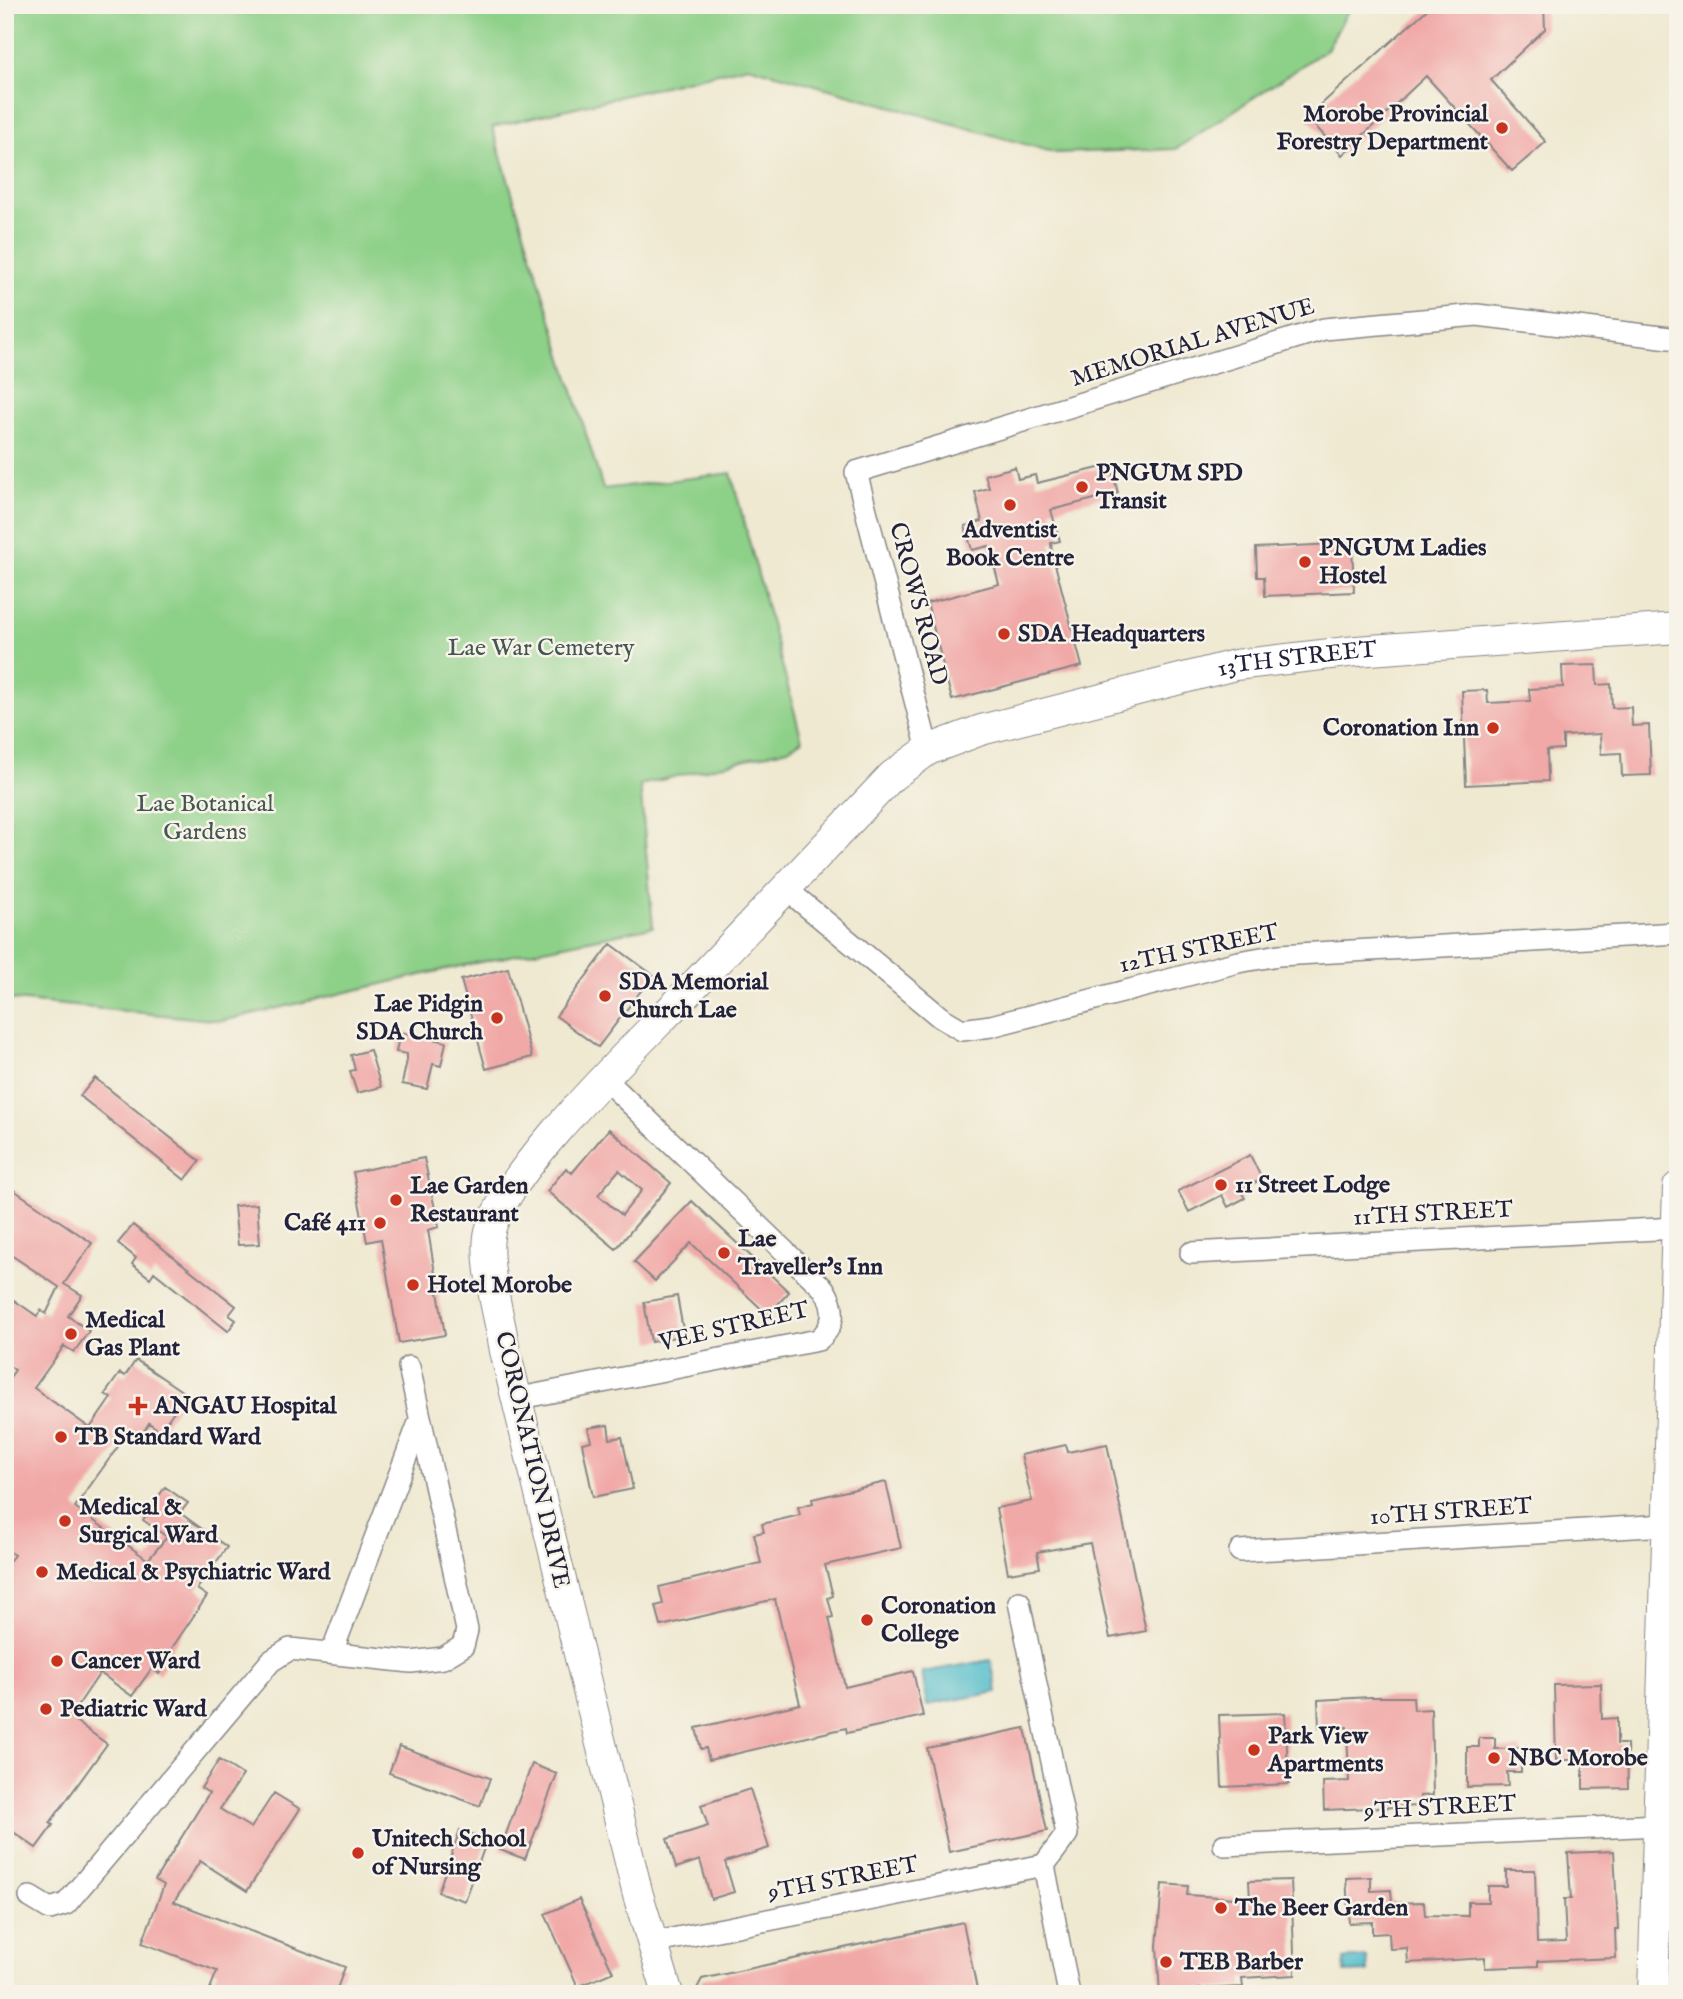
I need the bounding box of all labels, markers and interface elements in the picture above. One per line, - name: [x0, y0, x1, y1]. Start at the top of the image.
- place label: Morobe Provincial Forestry Department: [1277, 99, 1489, 158]
- marker: Morobe Provincial Forestry Department: [1494, 120, 1510, 136]
- street label: MEMORIAL AVENUE: [1067, 291, 1319, 395]
- place label: PNGUM SPD Transit: [1095, 458, 1243, 517]
- marker: PNGUM SPD Transit: [1074, 479, 1090, 495]
- marker: Adventist Book Centre: [1002, 497, 1018, 513]
- place label: Adventist Book Centre: [946, 515, 1074, 574]
- street label: CROWS ROAD: [881, 519, 955, 689]
- place label: PNGUM Ladies Hostel: [1319, 533, 1487, 592]
- marker: PNGUM Ladies Hostel: [1297, 554, 1313, 570]
- place label: SDA Headquarters: [1018, 619, 1206, 650]
- marker: SDA Headquarters: [996, 626, 1012, 642]
- park label: Lae War Cemetery: [447, 633, 635, 664]
- street label: 13TH STREET: [1214, 634, 1378, 684]
- place label: Coronation Inn: [1323, 713, 1479, 744]
- marker: Coronation Inn: [1485, 720, 1501, 736]
- park label: Lae Botanical Gardens: [136, 789, 274, 848]
- street label: 12TH STREET: [1116, 917, 1282, 981]
- place label: SDA Memorial Church Lae: [619, 967, 769, 1026]
- marker: SDA Memorial Church Lae: [597, 988, 613, 1004]
- place label: Lae Pidgin SDA Church: [356, 989, 483, 1048]
- marker: Lae Pidgin SDA Church: [489, 1010, 505, 1026]
- place label: 11 Street Lodge: [1235, 1170, 1390, 1201]
- place label: Lae Garden Restaurant: [410, 1171, 529, 1230]
- marker: 11 Street Lodge: [1213, 1177, 1229, 1193]
- marker: Lae Garden Restaurant: [388, 1192, 404, 1208]
- street label: 11TH STREET: [1352, 1194, 1514, 1234]
- place label: Café 411: [284, 1208, 366, 1239]
- marker: Café 411: [372, 1215, 388, 1231]
- place label: Lae Traveller's Inn: [737, 1224, 883, 1283]
- marker: Lae Traveller's Inn: [716, 1245, 732, 1261]
- place label: Hotel Morobe: [427, 1270, 572, 1301]
- marker: Hotel Morobe: [405, 1277, 421, 1293]
- street label: VEE STREET: [655, 1295, 812, 1360]
- place label: Medical Gas Plant: [85, 1305, 181, 1364]
- marker: Medical Gas Plant: [63, 1326, 79, 1342]
- street label: CORONATION DRIVE: [487, 1329, 577, 1591]
- place label: ANGAU Hospital: [153, 1391, 337, 1422]
- marker: ANGAU Hospital: [128, 1396, 148, 1416]
- place label: TB Standard Ward: [74, 1422, 262, 1453]
- marker: TB Standard Ward: [53, 1429, 69, 1445]
- street label: 10TH STREET: [1369, 1491, 1534, 1533]
- place label: Medical & Surgical Ward: [79, 1492, 219, 1551]
- marker: Medical & Surgical Ward: [57, 1513, 73, 1529]
- place label: Medical & Psychiatric Ward: [56, 1557, 331, 1588]
- marker: Medical & Psychiatric Ward: [34, 1564, 50, 1580]
- place label: Coronation College: [881, 1591, 996, 1650]
- marker: Coronation College: [859, 1612, 875, 1628]
- place label: Cancer Ward: [71, 1646, 201, 1677]
- marker: Cancer Ward: [49, 1653, 65, 1669]
- place label: Pediatric Ward: [60, 1694, 208, 1725]
- marker: Pediatric Ward: [38, 1701, 54, 1717]
- place label: Park View Apartments: [1267, 1721, 1384, 1780]
- marker: Park View Apartments: [1246, 1742, 1262, 1758]
- place label: NBC Morobe: [1507, 1743, 1648, 1774]
- marker: NBC Morobe: [1486, 1750, 1502, 1766]
- street label: 9TH STREET: [1362, 1789, 1517, 1828]
- place label: Unitech School of Nursing: [371, 1824, 526, 1883]
- marker: Unitech School of Nursing: [350, 1845, 366, 1861]
- street label: 9TH STREET: [764, 1849, 921, 1909]
- place label: The Beer Garden: [1234, 1893, 1409, 1924]
- marker: The Beer Garden: [1213, 1900, 1229, 1916]
- place label: TEB Barber: [1179, 1947, 1303, 1978]
- marker: TEB Barber: [1158, 1954, 1174, 1970]

